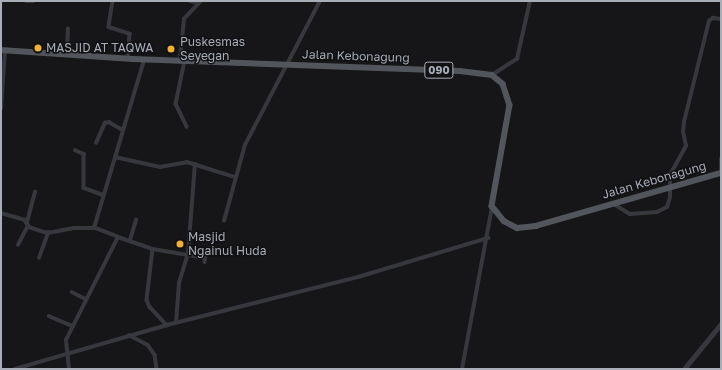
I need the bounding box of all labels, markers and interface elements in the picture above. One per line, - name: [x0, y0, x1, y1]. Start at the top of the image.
- place label: Puskesmas Seyegan: [180, 35, 245, 63]
- place label: MASJID AT TAQWA: [46, 41, 153, 55]
- marker: MASJID AT TAQWA: [33, 43, 43, 53]
- marker: Puskesmas Seyegan: [165, 43, 177, 55]
- street label: Jalan Kebonagung: [302, 47, 410, 65]
- road number: 090: [424, 61, 454, 79]
- street label: Jalan Kebonagung: [600, 158, 708, 202]
- place label: Masjid Ngainul Huda: [188, 230, 267, 258]
- marker: Masjid Ngainul Huda: [175, 239, 185, 249]

